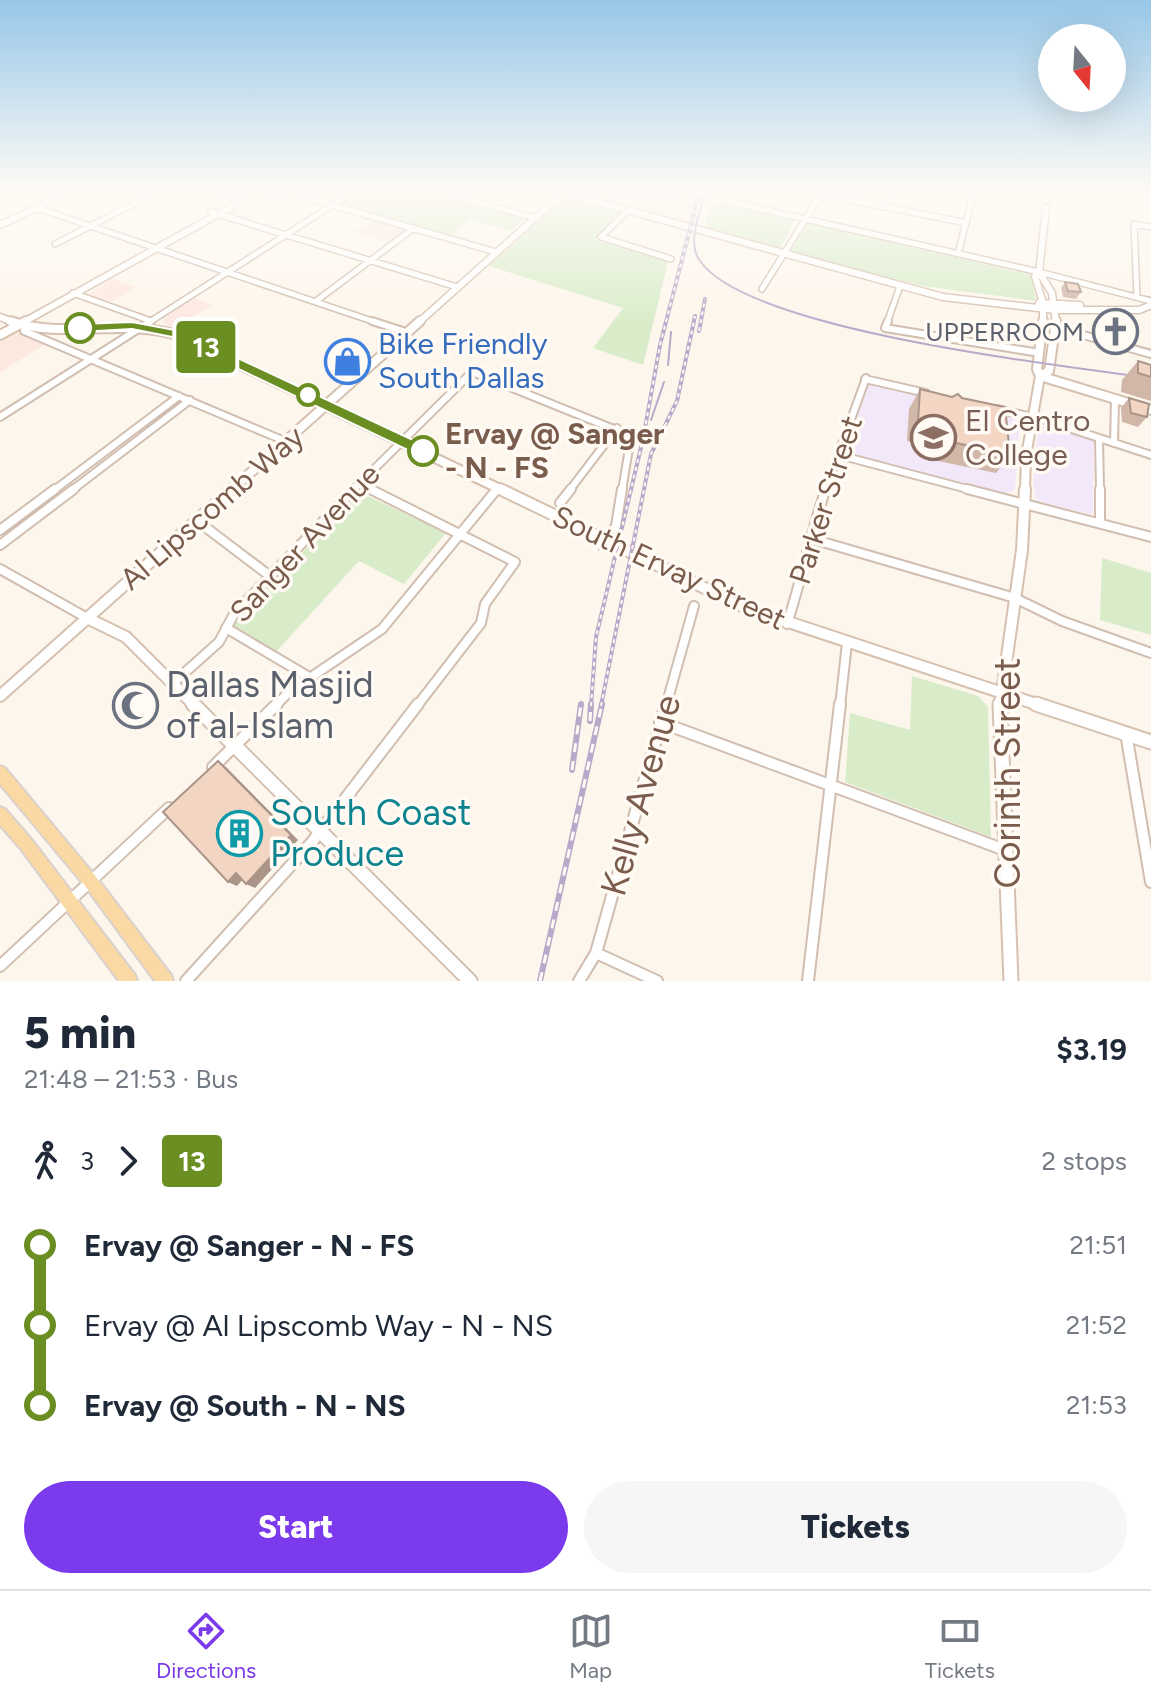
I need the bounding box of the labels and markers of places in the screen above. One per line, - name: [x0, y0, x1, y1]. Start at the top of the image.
- church icon: UPPERROOM: [1091, 308, 1139, 356]
- unlabelled marker: [65, 313, 95, 343]
- place label: UPPERROOM: [925, 316, 1084, 348]
- place label: Bike Friendly South Dallas: [378, 325, 548, 396]
- shop icon: Bike Friendly South Dallas: [323, 337, 371, 385]
- unlabelled marker: [297, 384, 319, 406]
- place label: El Centro College: [965, 402, 1090, 473]
- school or university icon: El Centro College: [910, 414, 958, 462]
- place label: Ervay @ Sanger - N - FS: [445, 415, 664, 486]
- marker: Ervay @ Sanger - N - FS: [408, 436, 438, 466]
- place label: Dallas Masjid of al-Islam: [166, 663, 374, 747]
- mosque icon: Dallas Masjid of al-Islam: [111, 681, 159, 729]
- place label: South Coast Produce: [270, 791, 471, 875]
- building icon: South Coast Produce: [215, 809, 263, 857]

